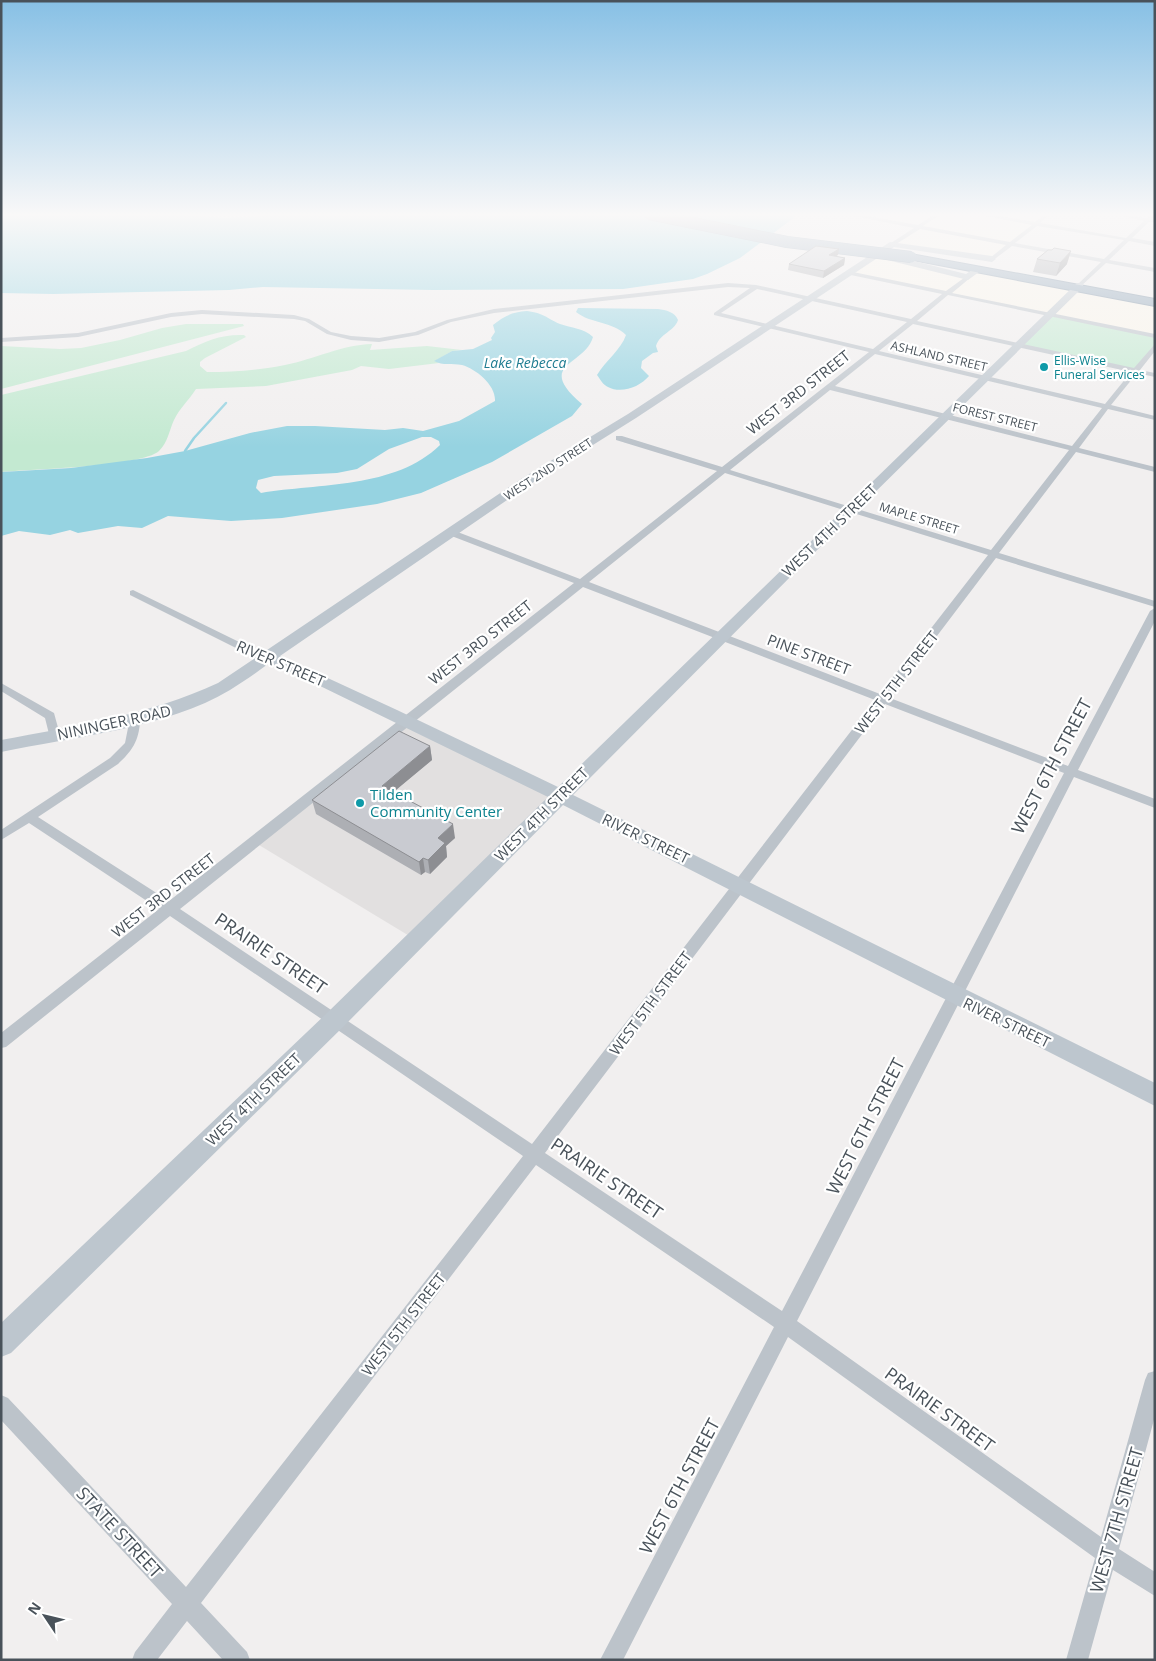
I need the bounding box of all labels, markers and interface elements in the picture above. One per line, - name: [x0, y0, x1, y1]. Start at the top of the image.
- street label: ASHLAND STREET: [889, 337, 989, 375]
- street label: WEST 3RD STREET: [742, 345, 854, 439]
- place label: Ellis-Wise Funeral Services: [1054, 352, 1145, 383]
- water label: Lake Rebecca: [484, 353, 566, 372]
- marker: Ellis-Wise Funeral Services: [1038, 361, 1050, 373]
- street label: FOREST STREET: [951, 398, 1039, 436]
- street label: WEST 2ND STREET: [500, 434, 596, 504]
- street label: WEST 4TH STREET: [777, 479, 881, 581]
- street label: MAPLE STREET: [877, 498, 961, 538]
- street label: WEST 3RD STREET: [424, 595, 536, 689]
- street label: WEST 5TH STREET: [850, 626, 943, 737]
- street label: PINE STREET: [765, 629, 854, 679]
- street label: RIVER STREET: [234, 635, 329, 691]
- street label: WEST 6TH STREET: [1005, 694, 1097, 838]
- street label: NININGER ROAD: [55, 700, 173, 744]
- street label: WEST 4TH STREET: [490, 762, 593, 865]
- place label: Tilden Community Center: [370, 784, 502, 821]
- marker: Tilden Community Center: [354, 797, 366, 809]
- street label: RIVER STREET: [599, 808, 694, 868]
- street label: WEST 3RD STREET: [107, 848, 219, 942]
- street label: PRAIRIE STREET: [210, 907, 332, 999]
- street label: WEST 5TH STREET: [604, 946, 696, 1059]
- street label: RIVER STREET: [960, 992, 1055, 1052]
- street label: WEST 4TH STREET: [201, 1048, 305, 1150]
- street label: WEST 6TH STREET: [820, 1054, 910, 1198]
- street label: PRAIRIE STREET: [546, 1132, 668, 1224]
- street label: WEST 5TH STREET: [357, 1268, 450, 1379]
- street label: PRAIRIE STREET: [880, 1361, 1000, 1457]
- street label: WEST 6TH STREET: [633, 1414, 725, 1558]
- street label: WEST 7TH STREET: [1084, 1444, 1148, 1595]
- street label: STATE STREET: [71, 1481, 169, 1583]
- north arrow: [20, 1591, 70, 1641]
- text: N: [23, 1598, 45, 1618]

